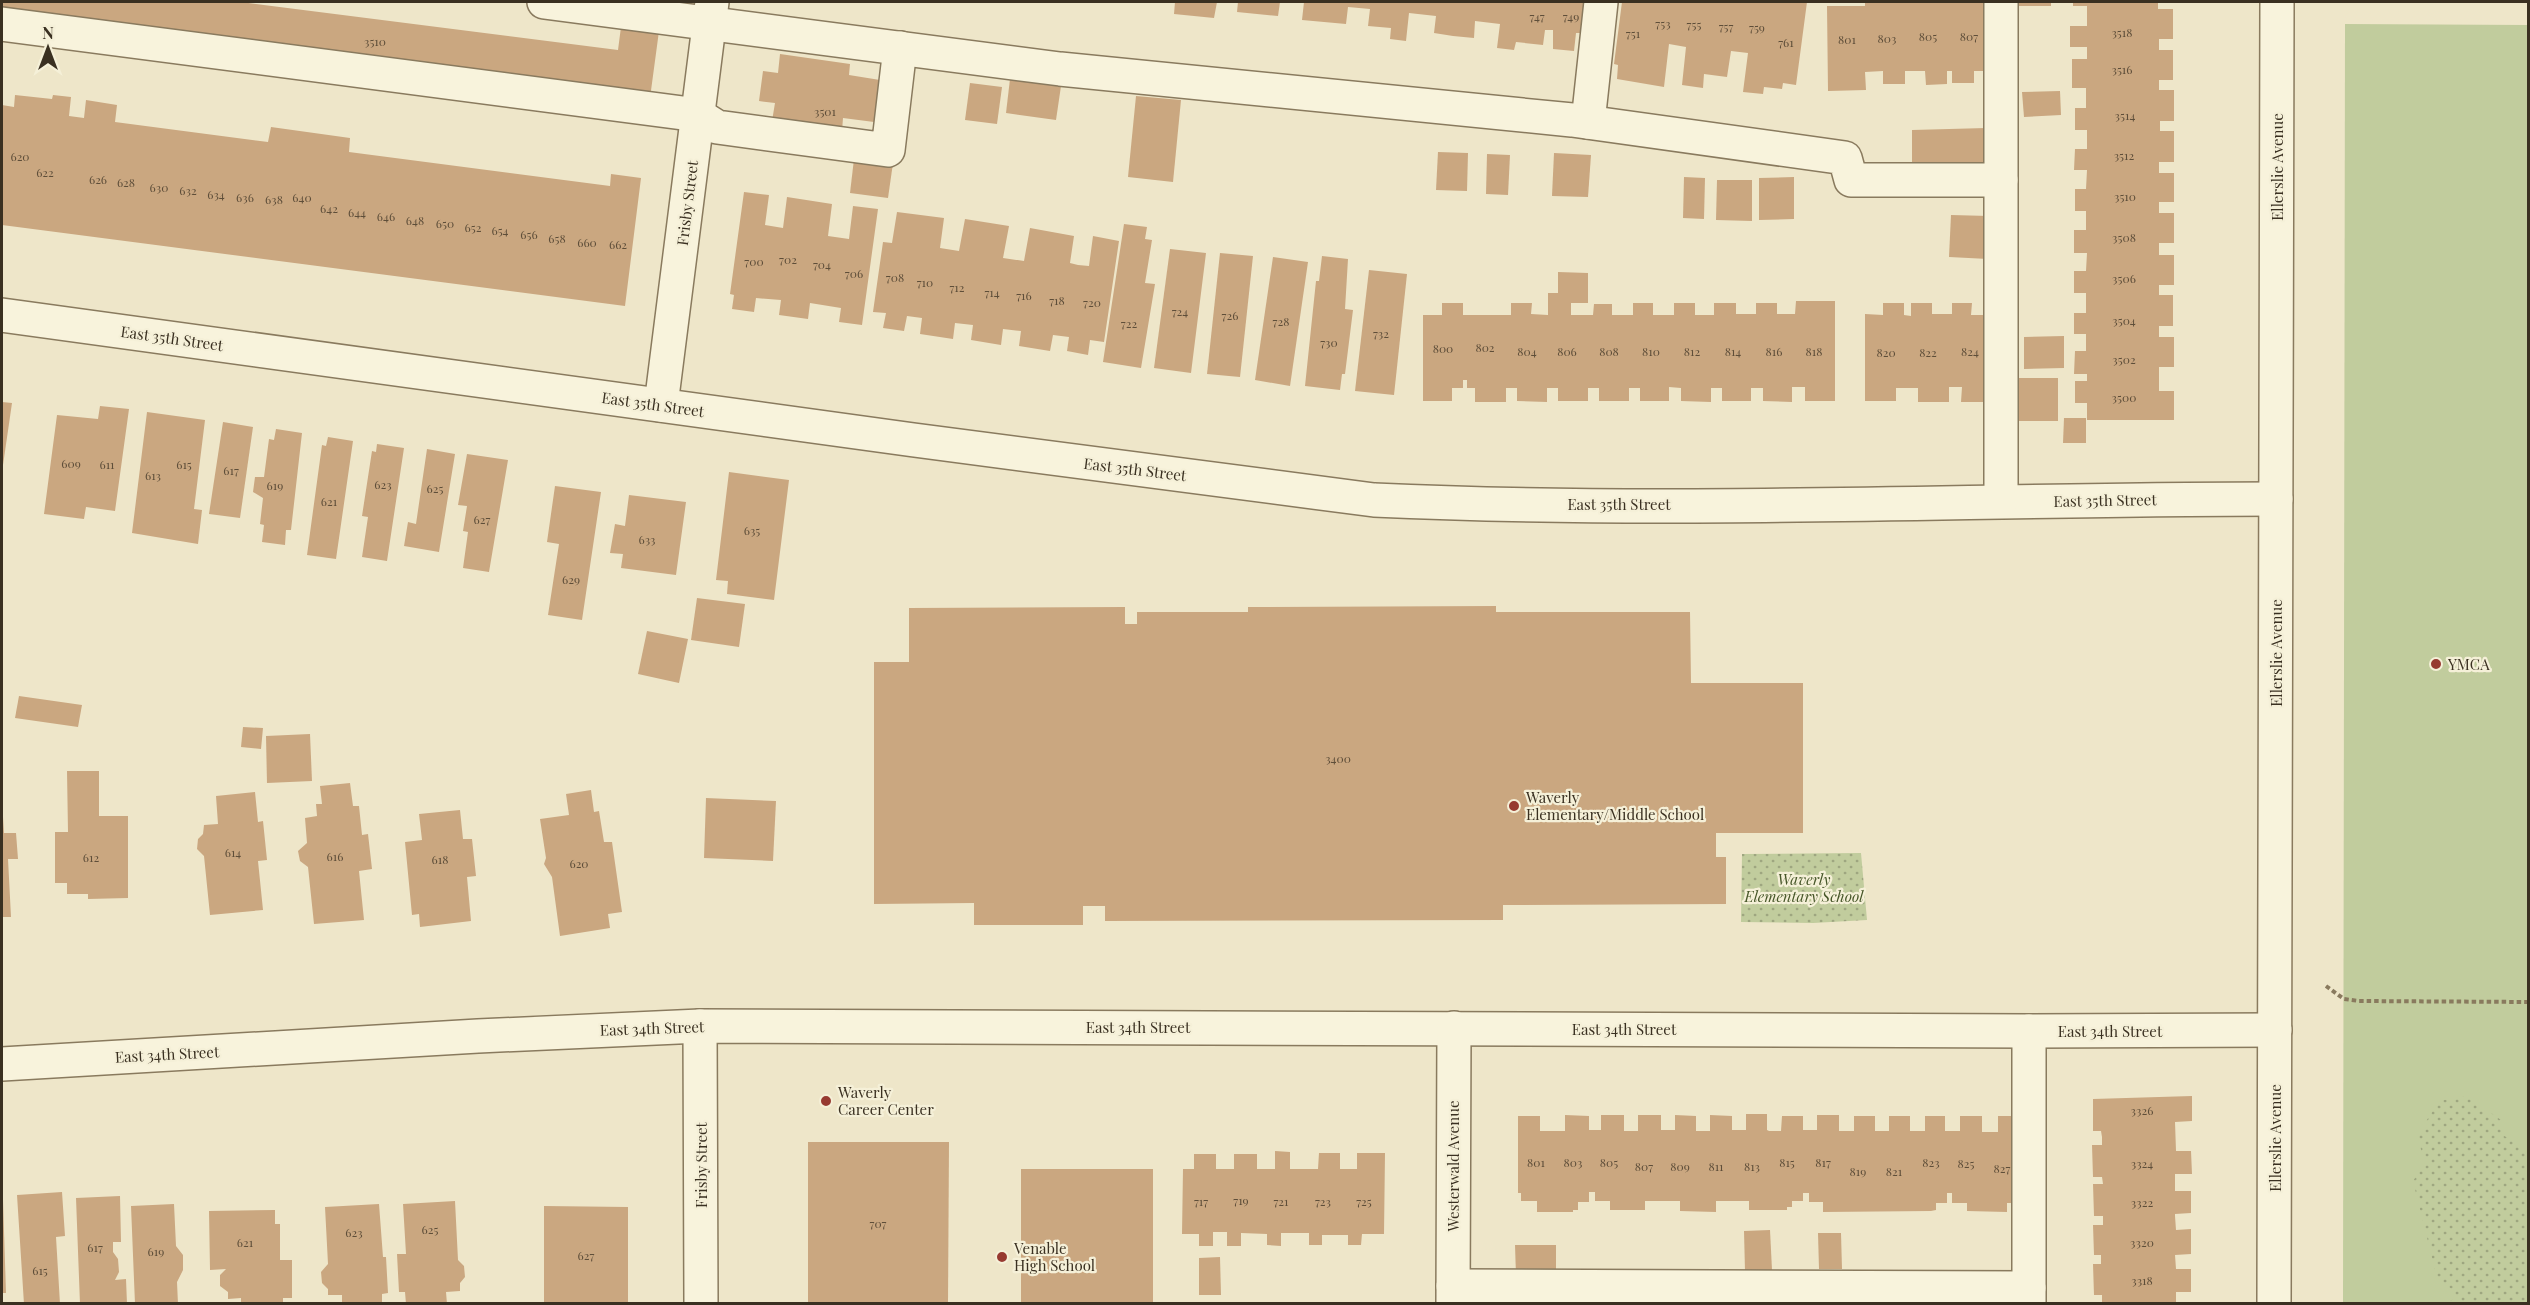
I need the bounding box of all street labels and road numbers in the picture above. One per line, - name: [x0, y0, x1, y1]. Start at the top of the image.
- street label: Ellerslie Avenue: [2267, 113, 2287, 221]
- street label: Frisby Street: [672, 159, 702, 247]
- street label: East 35th Street: [119, 321, 225, 355]
- street label: East 35th Street: [600, 387, 706, 421]
- street label: East 35th Street: [1083, 453, 1188, 485]
- street label: East 35th Street: [2053, 489, 2157, 511]
- street label: East 35th Street: [1567, 494, 1671, 514]
- street label: Ellerslie Avenue: [2266, 599, 2286, 707]
- street label: East 34th Street: [599, 1016, 705, 1040]
- street label: East 34th Street: [1086, 1017, 1191, 1037]
- street label: East 34th Street: [1572, 1019, 1677, 1039]
- street label: East 34th Street: [2058, 1021, 2163, 1041]
- street label: East 34th Street: [114, 1041, 220, 1067]
- street label: Ellerslie Avenue: [2265, 1084, 2285, 1192]
- street label: Westerwald Avenue: [1443, 1101, 1463, 1232]
- street label: Frisby Street: [691, 1121, 711, 1208]

